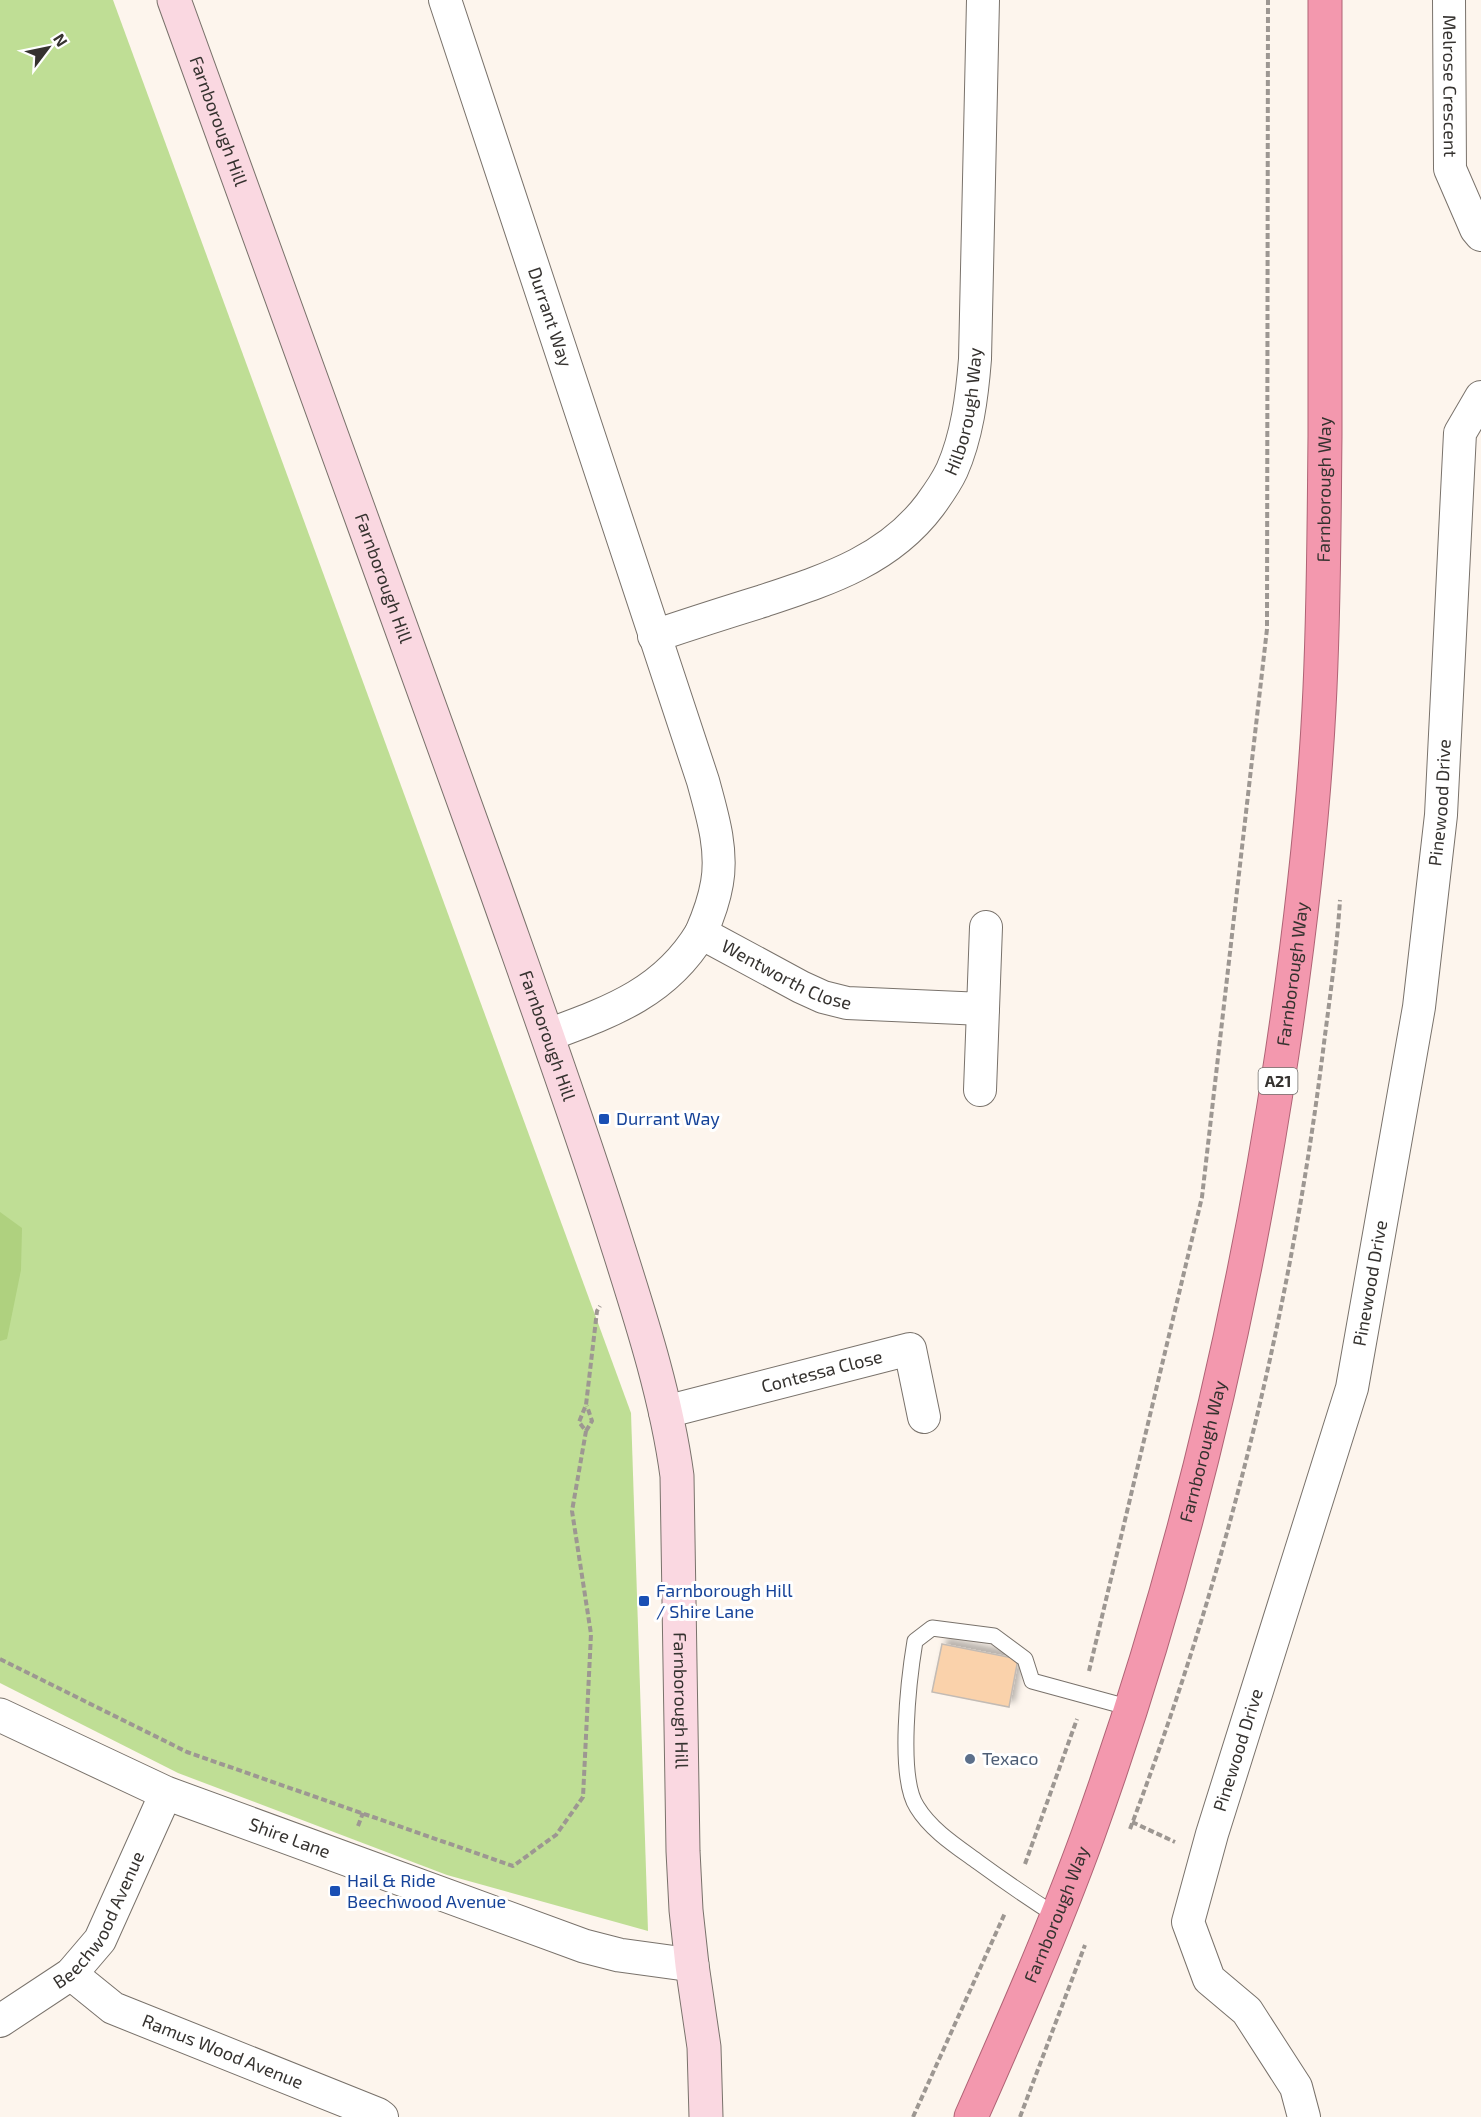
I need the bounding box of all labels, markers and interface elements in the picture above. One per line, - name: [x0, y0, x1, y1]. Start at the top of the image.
- street label: Melrose Crescent: [1439, 15, 1462, 158]
- north arrow: [18, 18, 78, 78]
- text: N: [50, 30, 72, 50]
- street label: Farnborough Hill: [185, 53, 253, 189]
- street label: Durrant Way: [524, 264, 578, 370]
- street label: Hilborough Way: [939, 347, 985, 479]
- street label: Farnborough Way: [1312, 416, 1335, 562]
- street label: Farnborough Hill: [351, 510, 418, 647]
- street label: Pinewood Drive: [1423, 738, 1455, 867]
- street label: Farnborough Way: [1271, 900, 1312, 1048]
- street label: Wentworth Close: [718, 934, 854, 1014]
- street label: Farnborough Hill: [515, 967, 581, 1104]
- road number: A21: [1258, 1068, 1298, 1094]
- place label: Durrant Way: [616, 1107, 720, 1129]
- marker: Durrant Way: [597, 1112, 611, 1126]
- street label: Pinewood Drive: [1348, 1218, 1391, 1348]
- street label: Contessa Close: [759, 1345, 885, 1397]
- street label: Farnborough Way: [1174, 1378, 1230, 1525]
- place label: Farnborough Hill / Shire Lane: [656, 1579, 793, 1622]
- marker: Farnborough Hill / Shire Lane: [637, 1594, 651, 1608]
- street label: Farnborough Hill: [669, 1632, 694, 1770]
- street label: Pinewood Drive: [1208, 1686, 1267, 1814]
- place label: Texaco: [982, 1747, 1038, 1769]
- marker: Texaco: [963, 1752, 977, 1766]
- street label: Shire Lane: [246, 1812, 334, 1862]
- street label: Farnborough Way: [1019, 1842, 1093, 1986]
- street label: Beechwood Avenue: [49, 1848, 148, 1993]
- place label: Hail & Ride Beechwood Avenue: [347, 1869, 506, 1912]
- marker: Hail & Ride Beechwood Avenue: [328, 1884, 342, 1898]
- street label: Ramus Wood Avenue: [139, 2009, 307, 2093]

